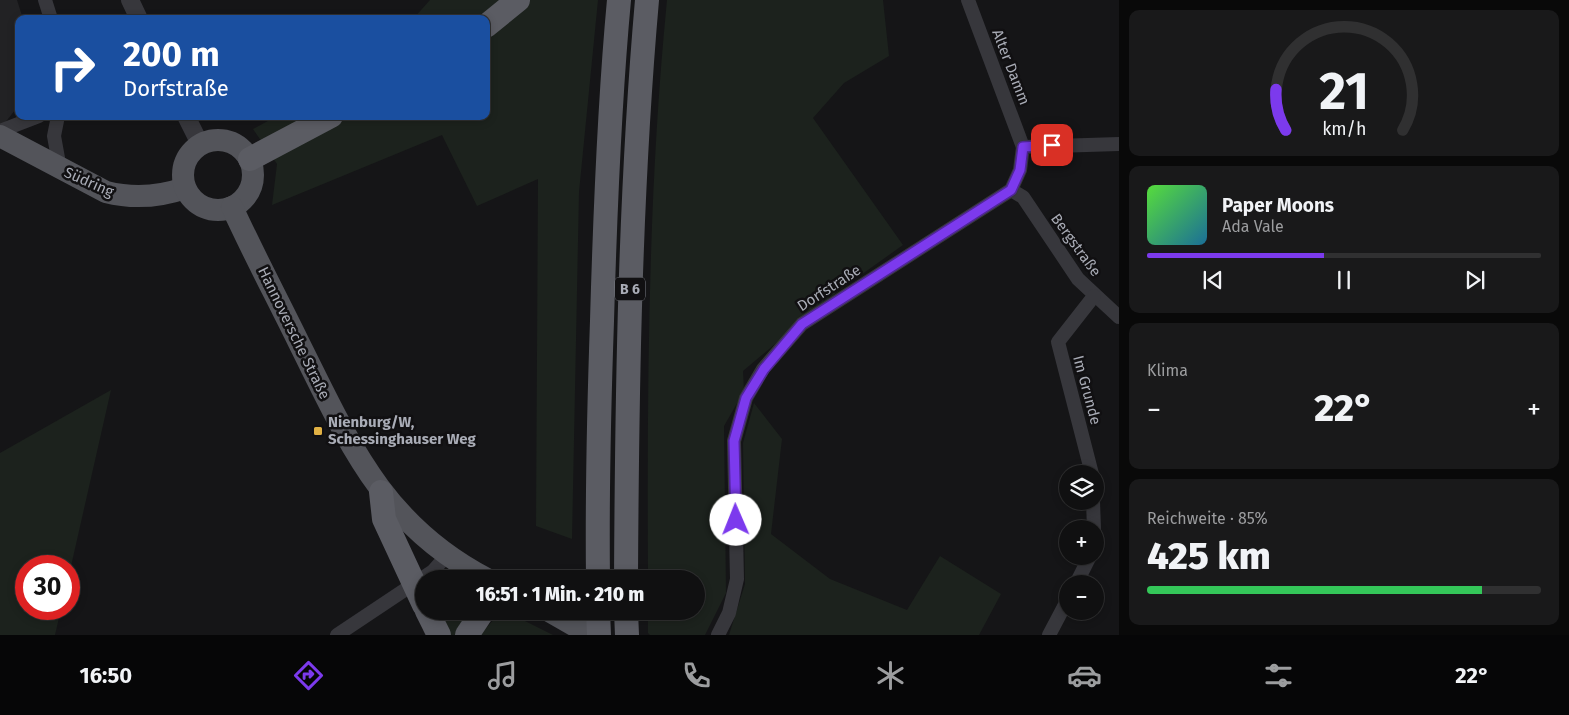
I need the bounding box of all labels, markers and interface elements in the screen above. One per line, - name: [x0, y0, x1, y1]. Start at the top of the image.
- street label: Alter Damm: [988, 27, 1034, 107]
- text: 200 m: [123, 33, 220, 75]
- icon: right: [40, 35, 105, 100]
- text: 21: [1319, 60, 1369, 123]
- text: Dorfstraße: [123, 75, 229, 102]
- text: km/h: [1322, 118, 1366, 140]
- pin: [1031, 124, 1073, 166]
- icon: arrive: [1038, 131, 1066, 159]
- street label: Südring: [61, 163, 117, 201]
- text: Paper Moons: [1222, 194, 1334, 217]
- street label: Bergstraße: [1047, 210, 1105, 280]
- text: Ada Vale: [1222, 217, 1284, 236]
- street label: Dorfstraße: [794, 261, 864, 315]
- street label: Hannoversche Straße: [254, 264, 334, 402]
- icon: previous: [1199, 266, 1227, 294]
- icon: pause: [1330, 266, 1358, 294]
- icon: next: [1461, 266, 1489, 294]
- road number: B 6: [615, 278, 645, 300]
- street label: Im Grunde: [1069, 353, 1105, 427]
- text: Klima: [1147, 361, 1188, 380]
- text: 22°: [1314, 385, 1374, 431]
- text: −: [1147, 393, 1161, 426]
- text: +: [1527, 393, 1541, 426]
- place label: Nienburg/W, Schessinghauser Weg: [328, 413, 477, 448]
- marker: Nienburg/W, Schessinghauser Weg: [312, 425, 324, 437]
- map controls: [1059, 465, 1104, 620]
- button: layers: [1059, 465, 1104, 510]
- position arrow: [709, 493, 761, 545]
- text: Reichweite · 85%: [1147, 509, 1268, 528]
- button: +: [1059, 520, 1104, 565]
- text: 425 km: [1147, 533, 1271, 579]
- speed limit sign: 30: [15, 555, 80, 620]
- button: −: [1059, 575, 1104, 620]
- text: 16:51 · 1 Min. · 210 m: [476, 583, 644, 606]
- icon: directions: [291, 658, 326, 693]
- icon: music: [485, 658, 520, 693]
- icon: phone: [679, 658, 714, 693]
- icon: climate: [873, 658, 908, 693]
- icon: car: [1067, 658, 1102, 693]
- icon: filters: [1261, 658, 1296, 693]
- text: 16:50: [80, 662, 132, 689]
- text: 22°: [1455, 662, 1489, 689]

